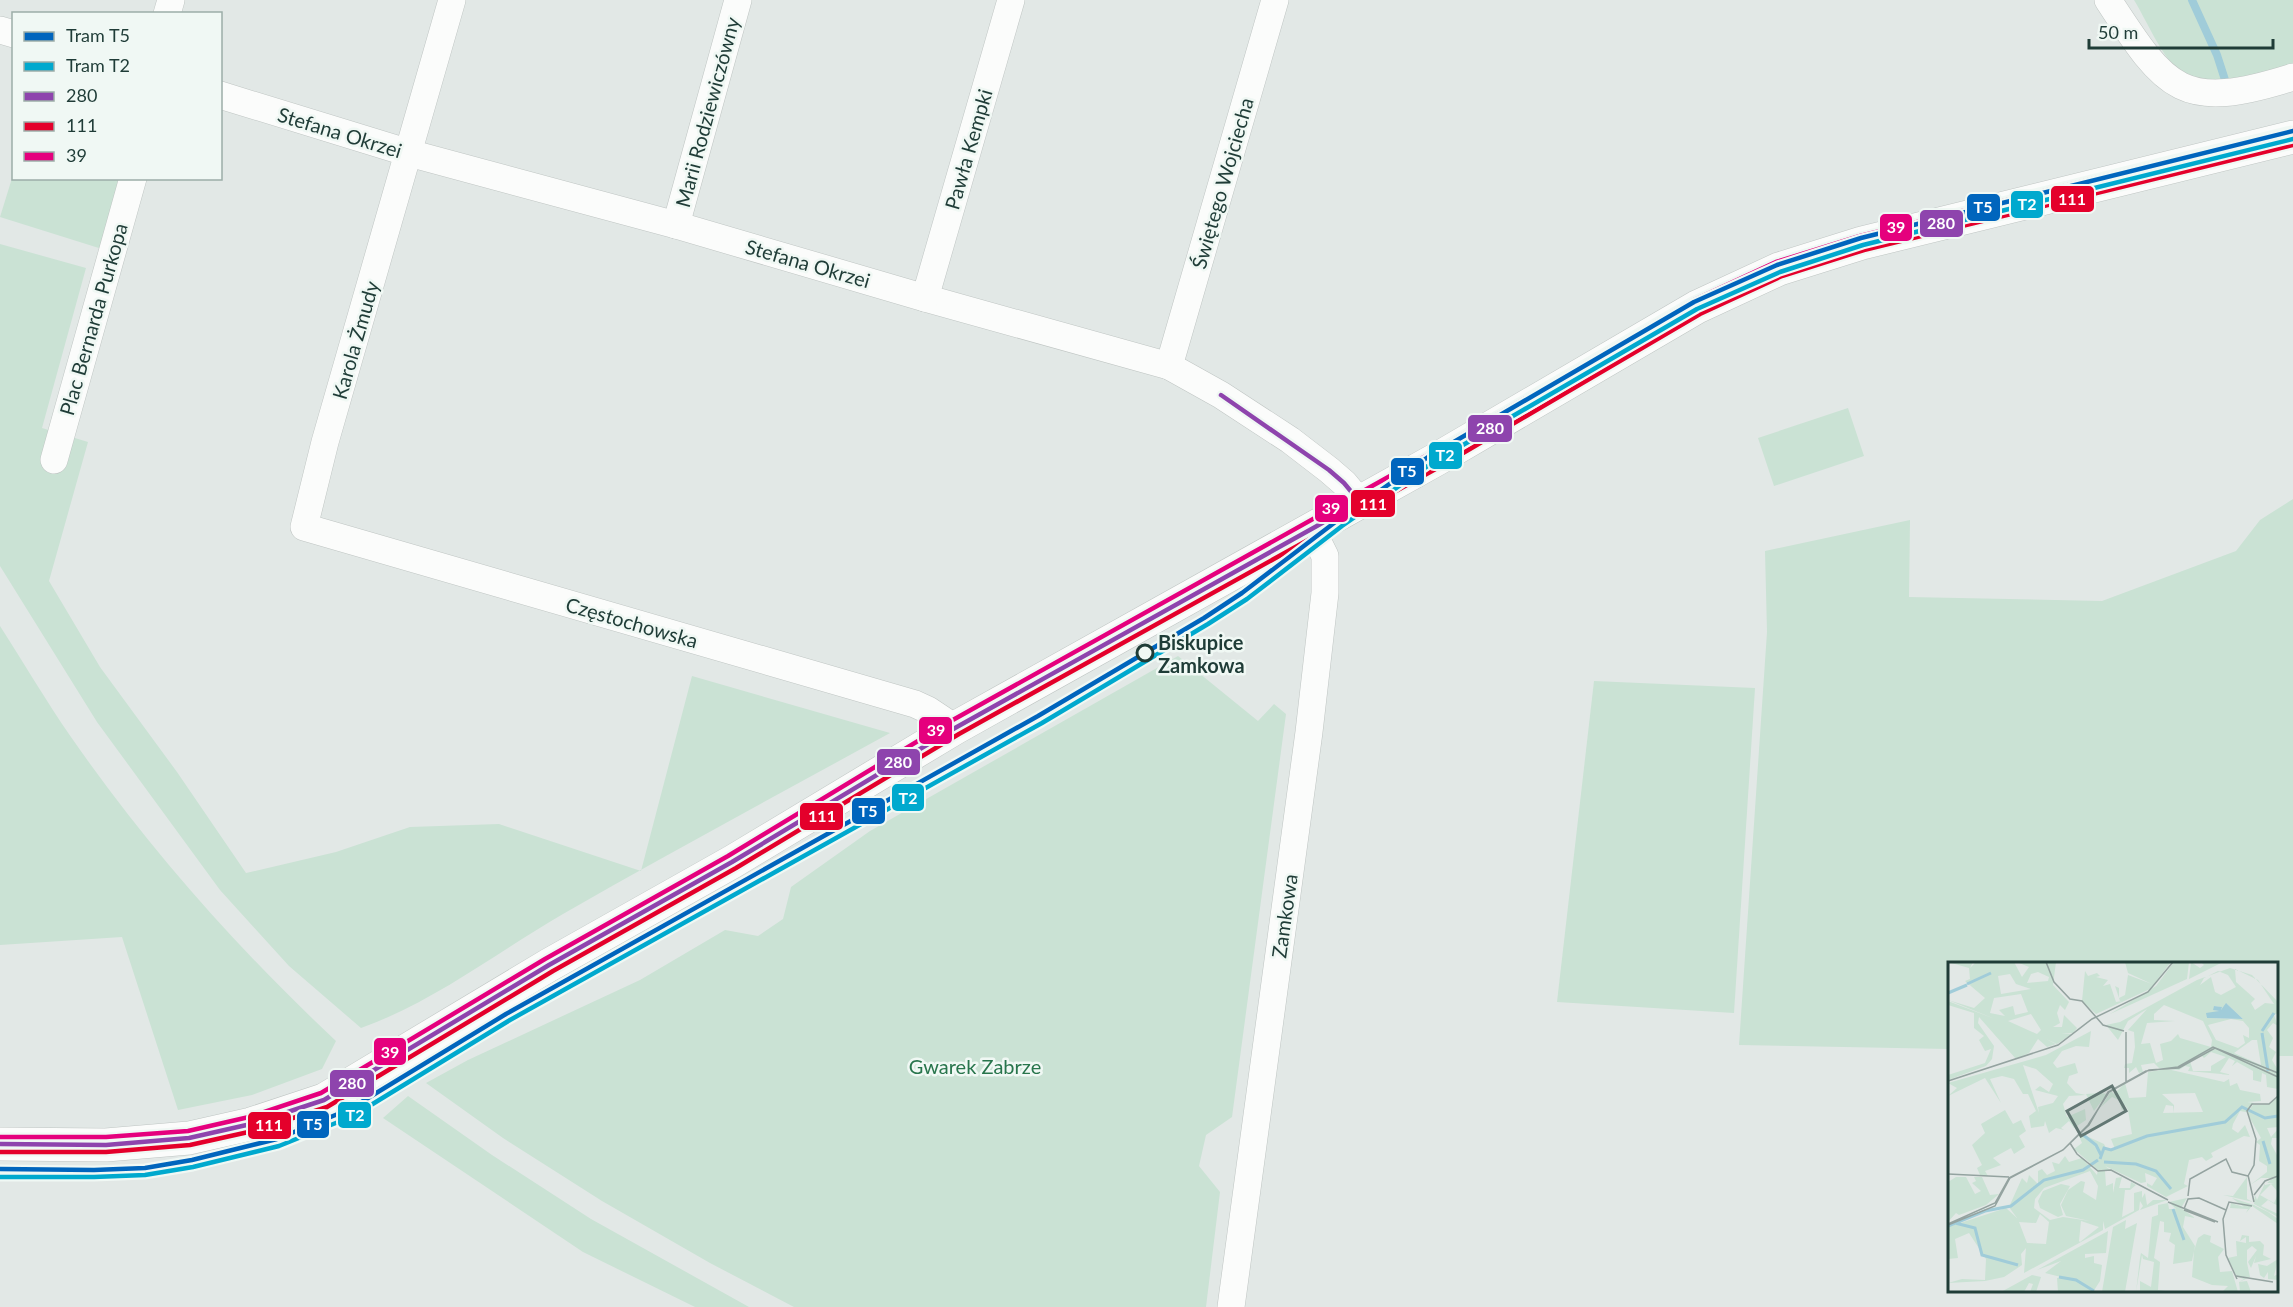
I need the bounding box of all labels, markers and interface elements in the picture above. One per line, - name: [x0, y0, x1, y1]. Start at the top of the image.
- legend: [12, 12, 222, 180]
- scale bar: [2089, 12, 2274, 50]
- street label: Marii Rodziewiczówny: [670, 14, 744, 210]
- text: 50 m: [2098, 21, 2138, 43]
- text: Tram T5: [66, 24, 130, 46]
- text: Tram T2: [66, 54, 130, 76]
- text: 280: [66, 84, 97, 106]
- street label: Pawła Kempki: [939, 86, 997, 212]
- street label: Świętego Wojciecha: [1186, 95, 1258, 271]
- street label: Stefana Okrzei: [275, 102, 405, 162]
- text: 111: [66, 114, 97, 136]
- text: 39: [66, 144, 87, 166]
- line badge: 111: [2050, 185, 2095, 213]
- text: 111: [2058, 189, 2086, 208]
- line badge: T2: [2010, 190, 2044, 219]
- line badge: T5: [1966, 193, 2001, 222]
- text: T2: [2018, 194, 2036, 213]
- text: T5: [1974, 197, 1992, 216]
- line badge: 280: [1919, 209, 1964, 238]
- line badge: 39: [1879, 213, 1913, 242]
- text: 280: [1927, 213, 1955, 232]
- text: 39: [1887, 217, 1905, 236]
- street label: Plac Bernarda Purkopa: [54, 220, 132, 418]
- street label: Stefana Okrzei: [743, 234, 873, 292]
- street label: Karola Żmudy: [327, 277, 384, 402]
- line badge: 280: [1467, 414, 1513, 443]
- text: 280: [1476, 418, 1504, 437]
- line badge: T2: [1428, 441, 1463, 470]
- text: T2: [1436, 445, 1454, 464]
- line badge: T5: [1390, 457, 1425, 486]
- text: T5: [1398, 461, 1416, 480]
- line badge: 111: [1350, 489, 1396, 518]
- line badge: 39: [1314, 494, 1349, 523]
- text: 111: [1359, 494, 1387, 513]
- text: 39: [1322, 498, 1340, 517]
- street label: Częstochowska: [563, 592, 701, 652]
- place label: Biskupice Zamkowa: [1158, 630, 1245, 677]
- marker: Biskupice Zamkowa: [1136, 644, 1154, 662]
- line badge: 39: [918, 716, 953, 745]
- text: 39: [927, 720, 945, 739]
- line badge: 280: [876, 748, 921, 776]
- text: 280: [884, 752, 912, 771]
- line badge: T2: [891, 783, 925, 812]
- text: T2: [899, 788, 917, 807]
- line badge: T5: [851, 797, 886, 825]
- text: T5: [859, 801, 877, 820]
- line badge: 111: [799, 802, 844, 831]
- text: 111: [808, 806, 836, 825]
- street label: Zamkowa: [1266, 872, 1302, 960]
- inset map: [1948, 962, 2278, 1292]
- line badge: 39: [373, 1037, 407, 1066]
- text: 39: [381, 1042, 399, 1061]
- park label: Gwarek Zabrze: [909, 1054, 1041, 1078]
- line badge: 280: [329, 1069, 375, 1098]
- text: 280: [338, 1073, 366, 1092]
- line badge: T2: [337, 1101, 372, 1129]
- text: T2: [346, 1105, 364, 1124]
- line badge: T5: [296, 1110, 330, 1139]
- line badge: 111: [247, 1111, 292, 1140]
- text: T5: [304, 1114, 322, 1133]
- text: 111: [255, 1115, 283, 1134]

